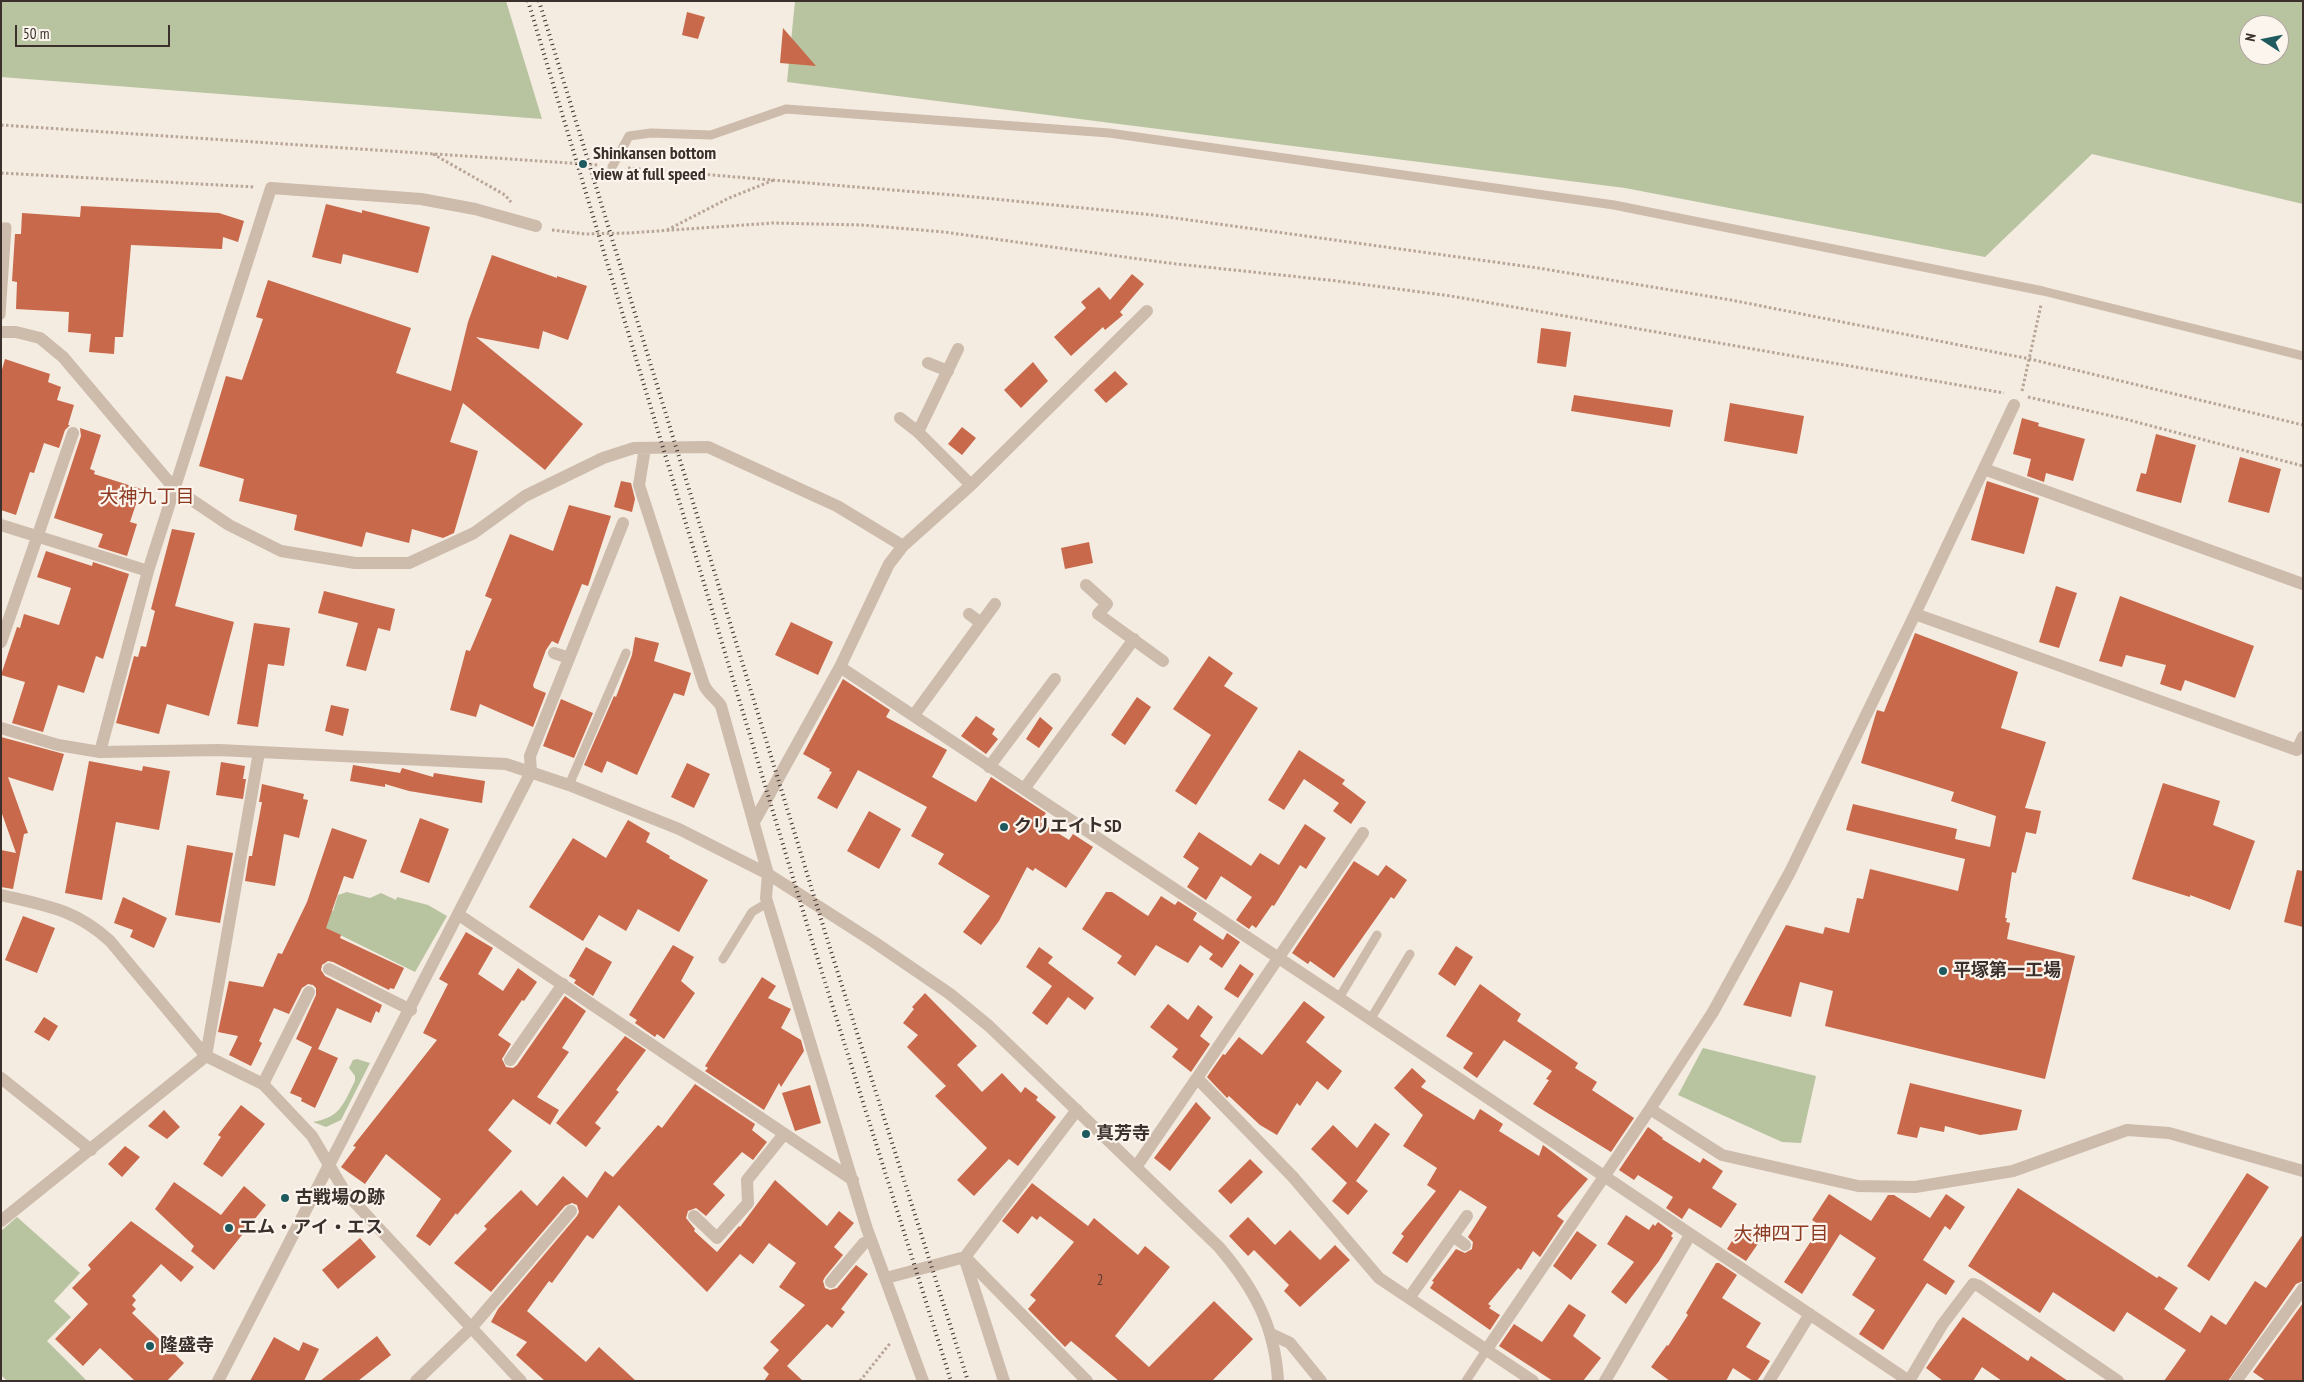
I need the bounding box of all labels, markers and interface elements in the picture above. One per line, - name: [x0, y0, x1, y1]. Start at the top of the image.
- scale bar: [18, 15, 172, 47]
- north arrow: [2239, 15, 2289, 65]
- text: 50 m: [23, 24, 49, 43]
- text: N: [2241, 32, 2260, 43]
- place label: Shinkansen bottom view at full speed: [593, 143, 716, 186]
- marker: Shinkansen bottom view at full speed: [577, 158, 589, 170]
- district label: 大神九丁目: [100, 487, 194, 509]
- place label: クリエイトSD: [1014, 816, 1122, 838]
- marker: クリエイトSD: [998, 821, 1010, 833]
- place label: 平塚第一工場: [1953, 960, 2061, 982]
- marker: 平塚第一工場: [1937, 965, 1949, 977]
- place label: 真芳寺: [1096, 1123, 1150, 1145]
- marker: 真芳寺: [1080, 1128, 1092, 1140]
- place label: 古戦場の跡: [295, 1187, 385, 1209]
- marker: 古戦場の跡: [279, 1192, 291, 1204]
- place label: エム・アイ・エス: [239, 1217, 383, 1239]
- marker: エム・アイ・エス: [223, 1222, 235, 1234]
- district label: 大神四丁目: [1734, 1224, 1828, 1246]
- house number: 2: [1097, 1272, 1103, 1290]
- place label: 隆盛寺: [160, 1335, 214, 1357]
- marker: 隆盛寺: [144, 1340, 156, 1352]

